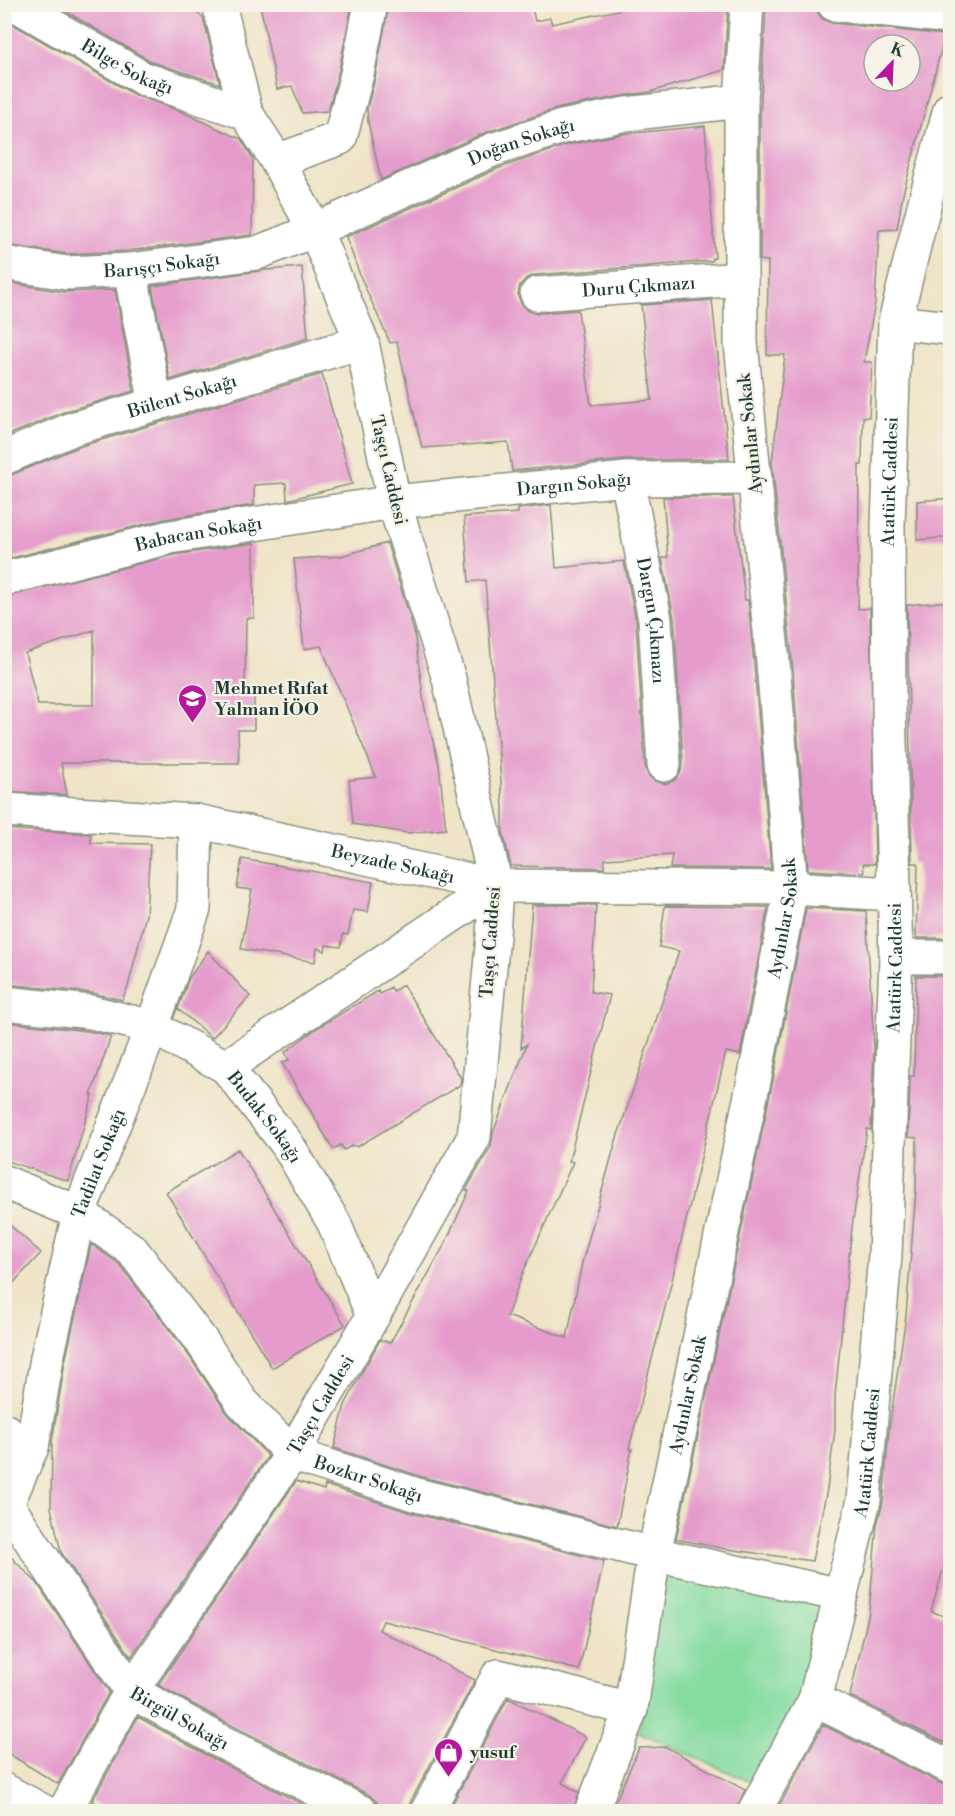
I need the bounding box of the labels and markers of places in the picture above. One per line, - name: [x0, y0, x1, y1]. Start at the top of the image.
- place label: Mehmet Rıfat Yalman İÖO: [214, 677, 329, 721]
- school or university icon: Mehmet Rıfat Yalman İÖO: [177, 682, 209, 724]
- shop icon: yusuf: [433, 1736, 465, 1778]
- place label: yusuf: [469, 1741, 518, 1764]

